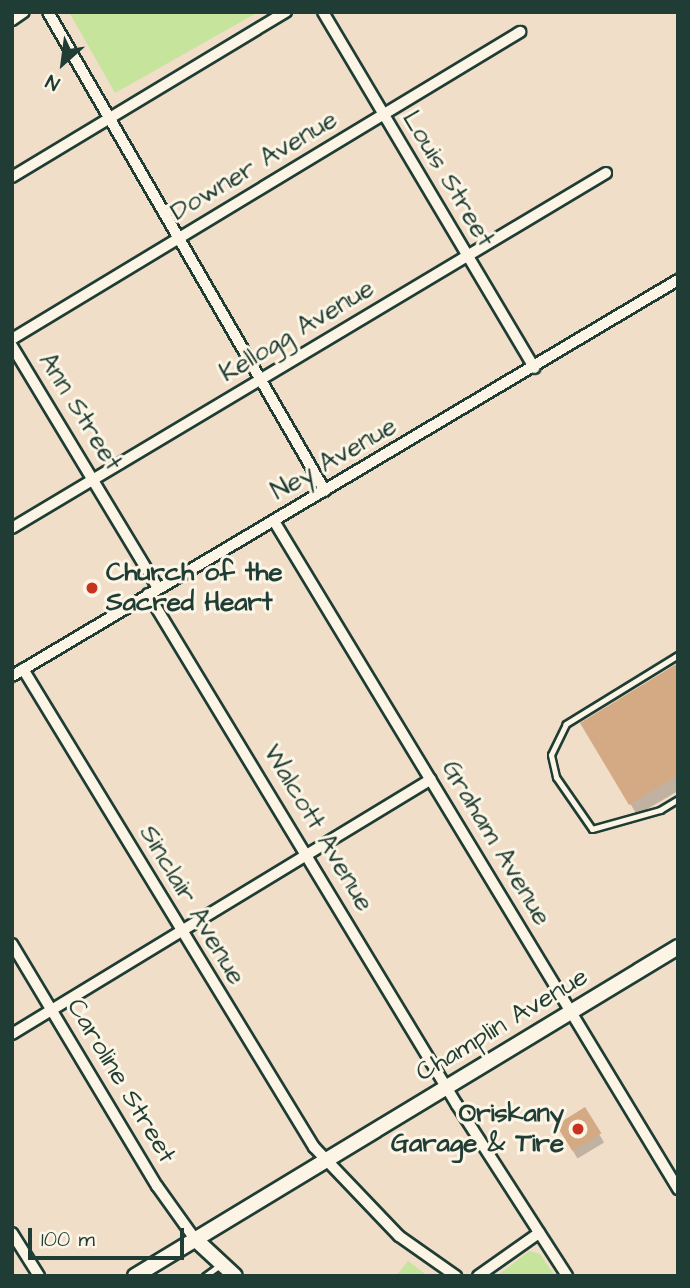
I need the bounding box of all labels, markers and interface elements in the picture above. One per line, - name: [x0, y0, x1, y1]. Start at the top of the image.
- north arrow: [28, 28, 98, 98]
- text: N: [41, 67, 65, 97]
- street label: Downer Avenue: [165, 104, 343, 228]
- street label: Louis Street: [395, 105, 501, 253]
- street label: Kellogg Avenue: [214, 273, 380, 389]
- street label: Ann Street: [31, 347, 129, 477]
- street label: Ney Avenue: [266, 411, 402, 507]
- place label: Church of the Sacred Heart: [106, 557, 282, 618]
- marker: Church of the Sacred Heart: [84, 580, 100, 596]
- street label: Walcott Avenue: [256, 739, 380, 917]
- street label: Graham Avenue: [435, 755, 557, 931]
- street label: Sinclair Avenue: [132, 820, 252, 990]
- street label: Champlin Avenue: [410, 961, 594, 1089]
- street label: Caroline Street: [60, 993, 182, 1169]
- place label: Oriskany Garage & Tire: [391, 1098, 564, 1160]
- marker: Oriskany Garage & Tire: [570, 1121, 586, 1137]
- scale bar: [32, 1214, 187, 1258]
- text: 100 m: [41, 1225, 95, 1254]

